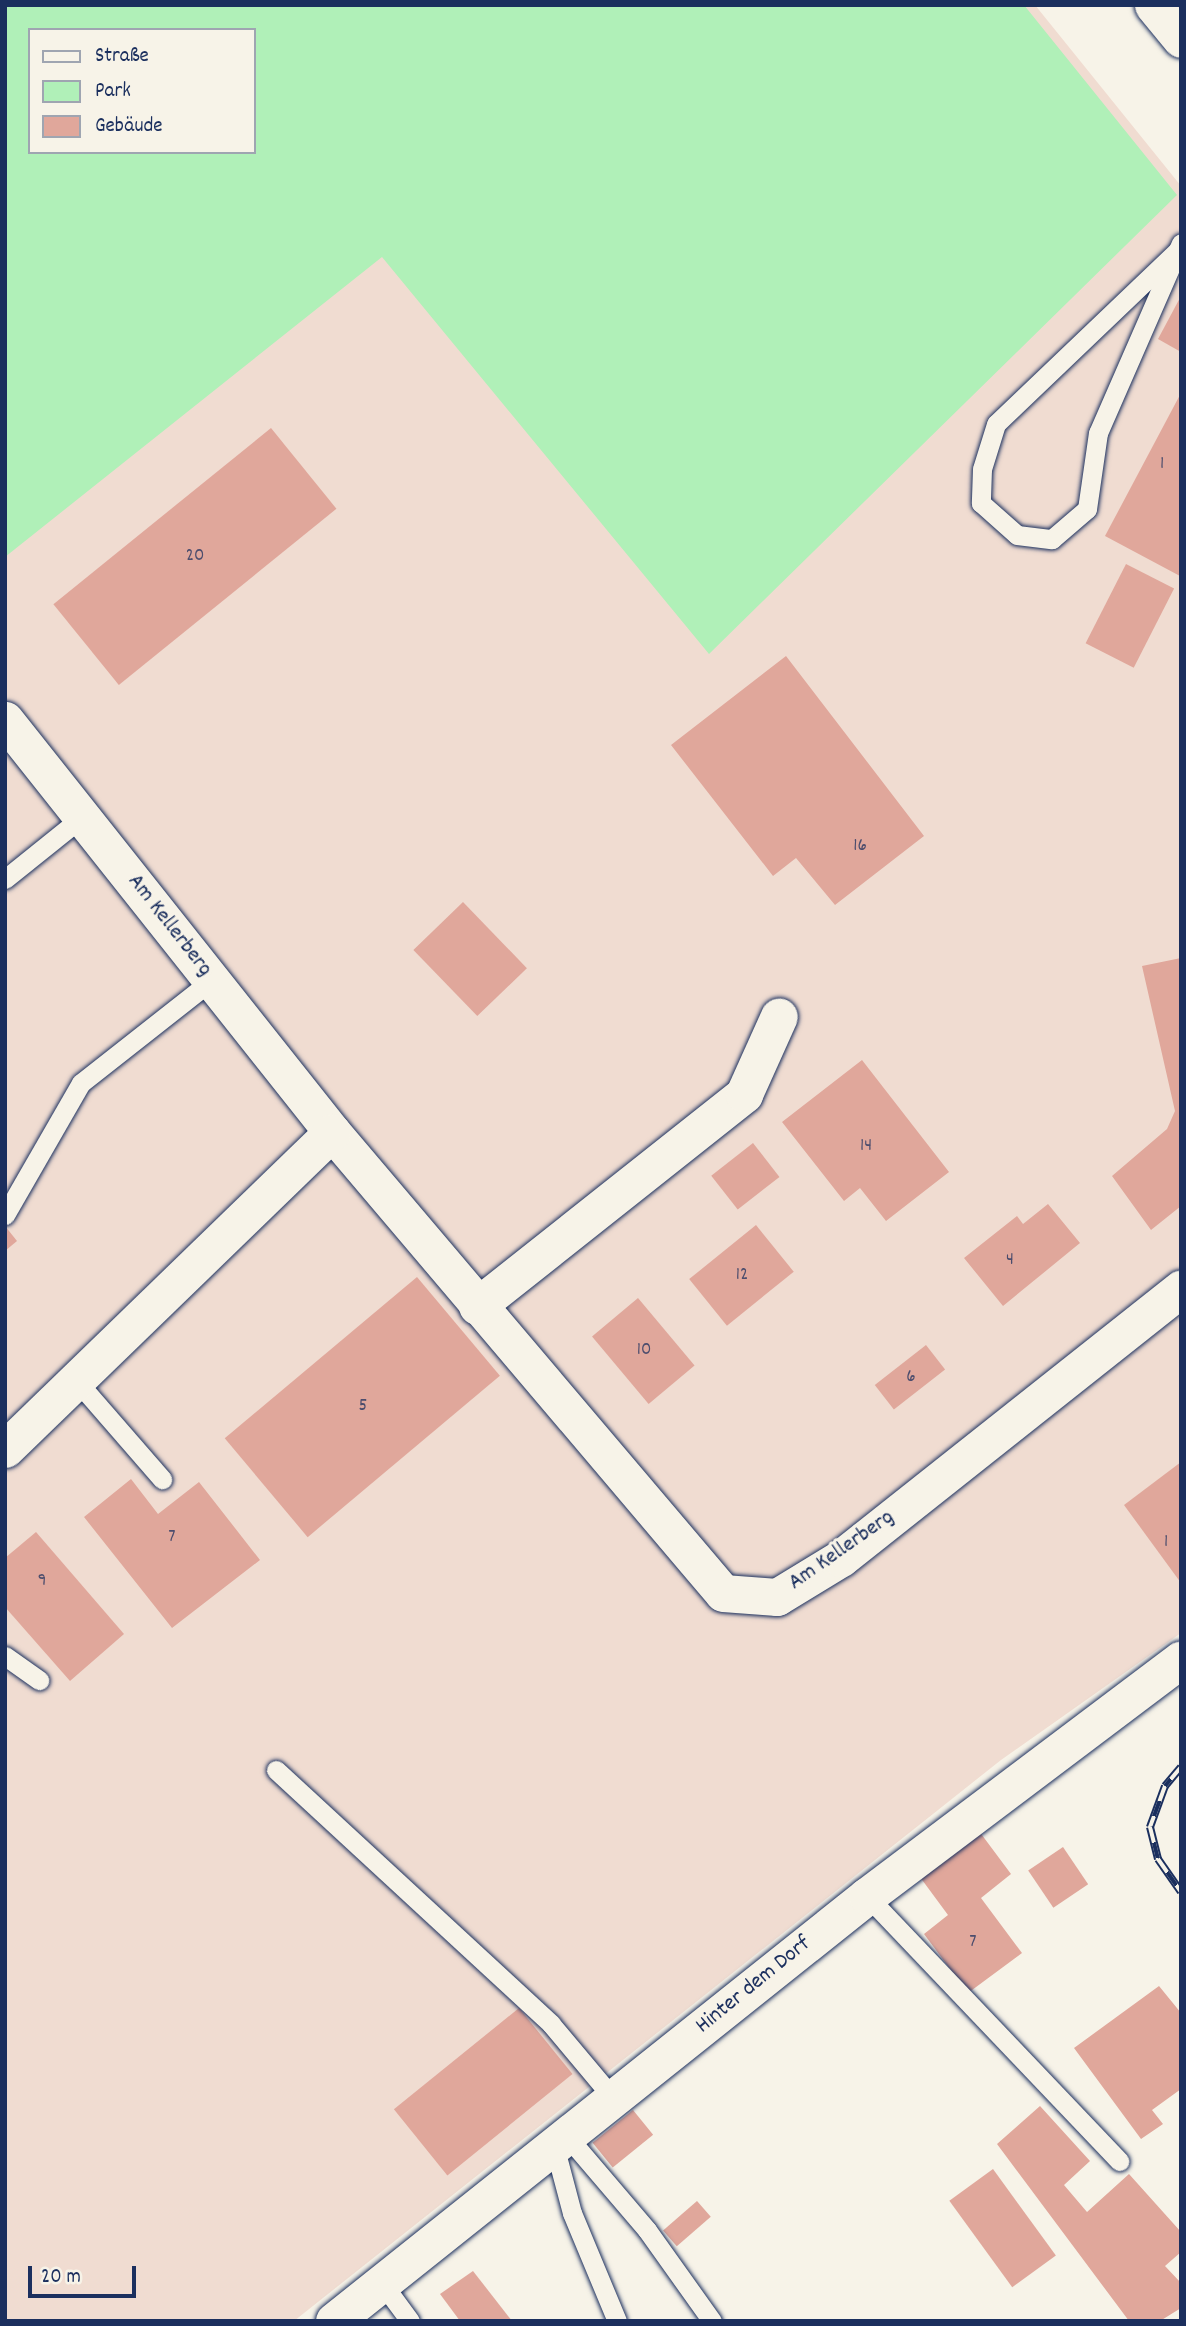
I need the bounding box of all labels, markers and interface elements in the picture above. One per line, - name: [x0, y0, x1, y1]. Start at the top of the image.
- legend: [28, 28, 256, 154]
- text: Straße: [95, 42, 149, 72]
- text: Park: [95, 77, 131, 107]
- text: Gebäude: [95, 112, 163, 142]
- house number: 1: [1160, 454, 1164, 476]
- house number: 20: [186, 546, 204, 568]
- house number: 16: [853, 836, 867, 858]
- street label: Am Kellerberg: [120, 869, 218, 983]
- house number: 14: [860, 1136, 872, 1158]
- house number: 4: [1006, 1250, 1014, 1272]
- house number: 12: [736, 1265, 748, 1287]
- house number: 10: [637, 1340, 651, 1362]
- house number: 6: [906, 1367, 916, 1389]
- house number: 5: [359, 1396, 367, 1418]
- street label: Am Kellerberg: [784, 1505, 900, 1597]
- house number: 7: [168, 1527, 176, 1549]
- house number: 1: [1164, 1532, 1168, 1554]
- house number: 9: [38, 1571, 46, 1593]
- street label: Hinter dem Dorf: [691, 1931, 817, 2041]
- house number: 7: [969, 1932, 977, 1954]
- scale bar: [32, 2252, 140, 2296]
- text: 20 m: [41, 2263, 81, 2293]

